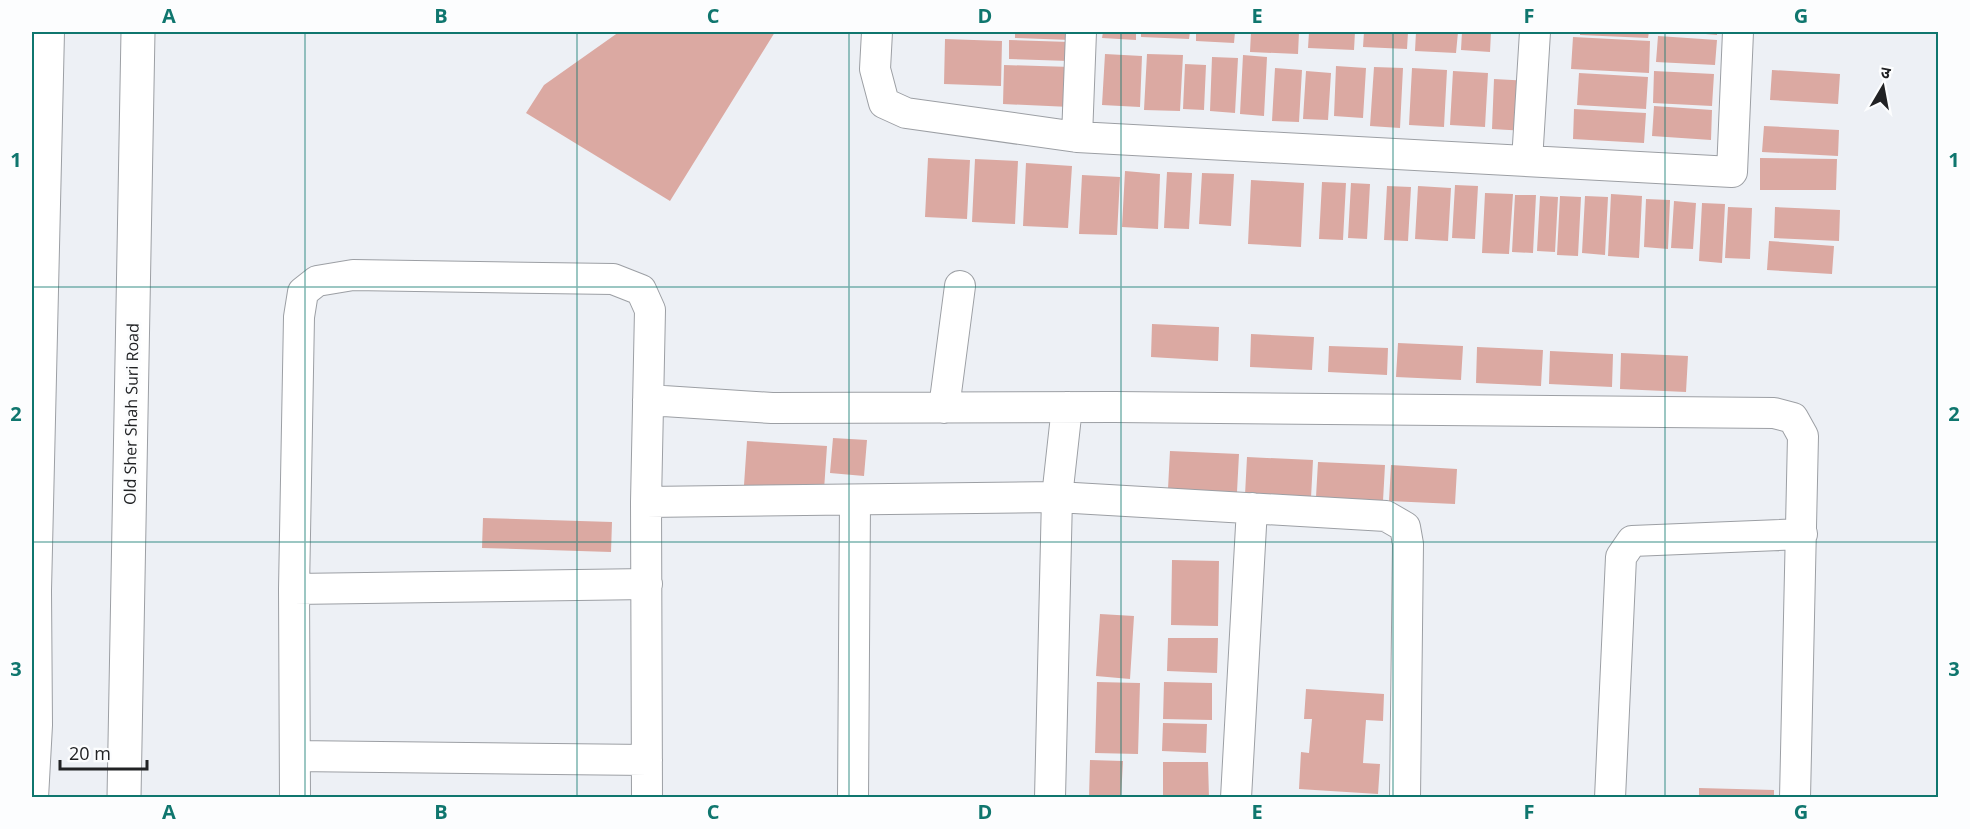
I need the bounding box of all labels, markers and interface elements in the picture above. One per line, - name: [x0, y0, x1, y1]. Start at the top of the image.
- text: A: [162, 2, 176, 29]
- text: B: [434, 2, 448, 29]
- text: C: [707, 2, 720, 29]
- text: D: [978, 2, 992, 29]
- text: E: [1251, 2, 1263, 29]
- text: F: [1524, 2, 1534, 29]
- text: G: [1794, 2, 1808, 29]
- north arrow: [1853, 57, 1913, 117]
- text: उ: [1879, 61, 1893, 84]
- text: 1: [10, 146, 22, 173]
- text: 1: [1948, 146, 1960, 173]
- street label: Old Sher Shah Suri Road: [118, 323, 144, 505]
- text: 2: [10, 400, 22, 427]
- text: 2: [1948, 400, 1960, 427]
- text: 3: [10, 655, 22, 682]
- text: 3: [1948, 655, 1960, 682]
- scale bar: [60, 733, 147, 771]
- text: 20 m: [69, 741, 111, 765]
- text: A: [162, 798, 176, 825]
- text: B: [434, 798, 448, 825]
- text: C: [707, 798, 720, 825]
- text: D: [978, 798, 992, 825]
- text: E: [1251, 798, 1263, 825]
- text: F: [1524, 798, 1534, 825]
- text: G: [1794, 798, 1808, 825]

